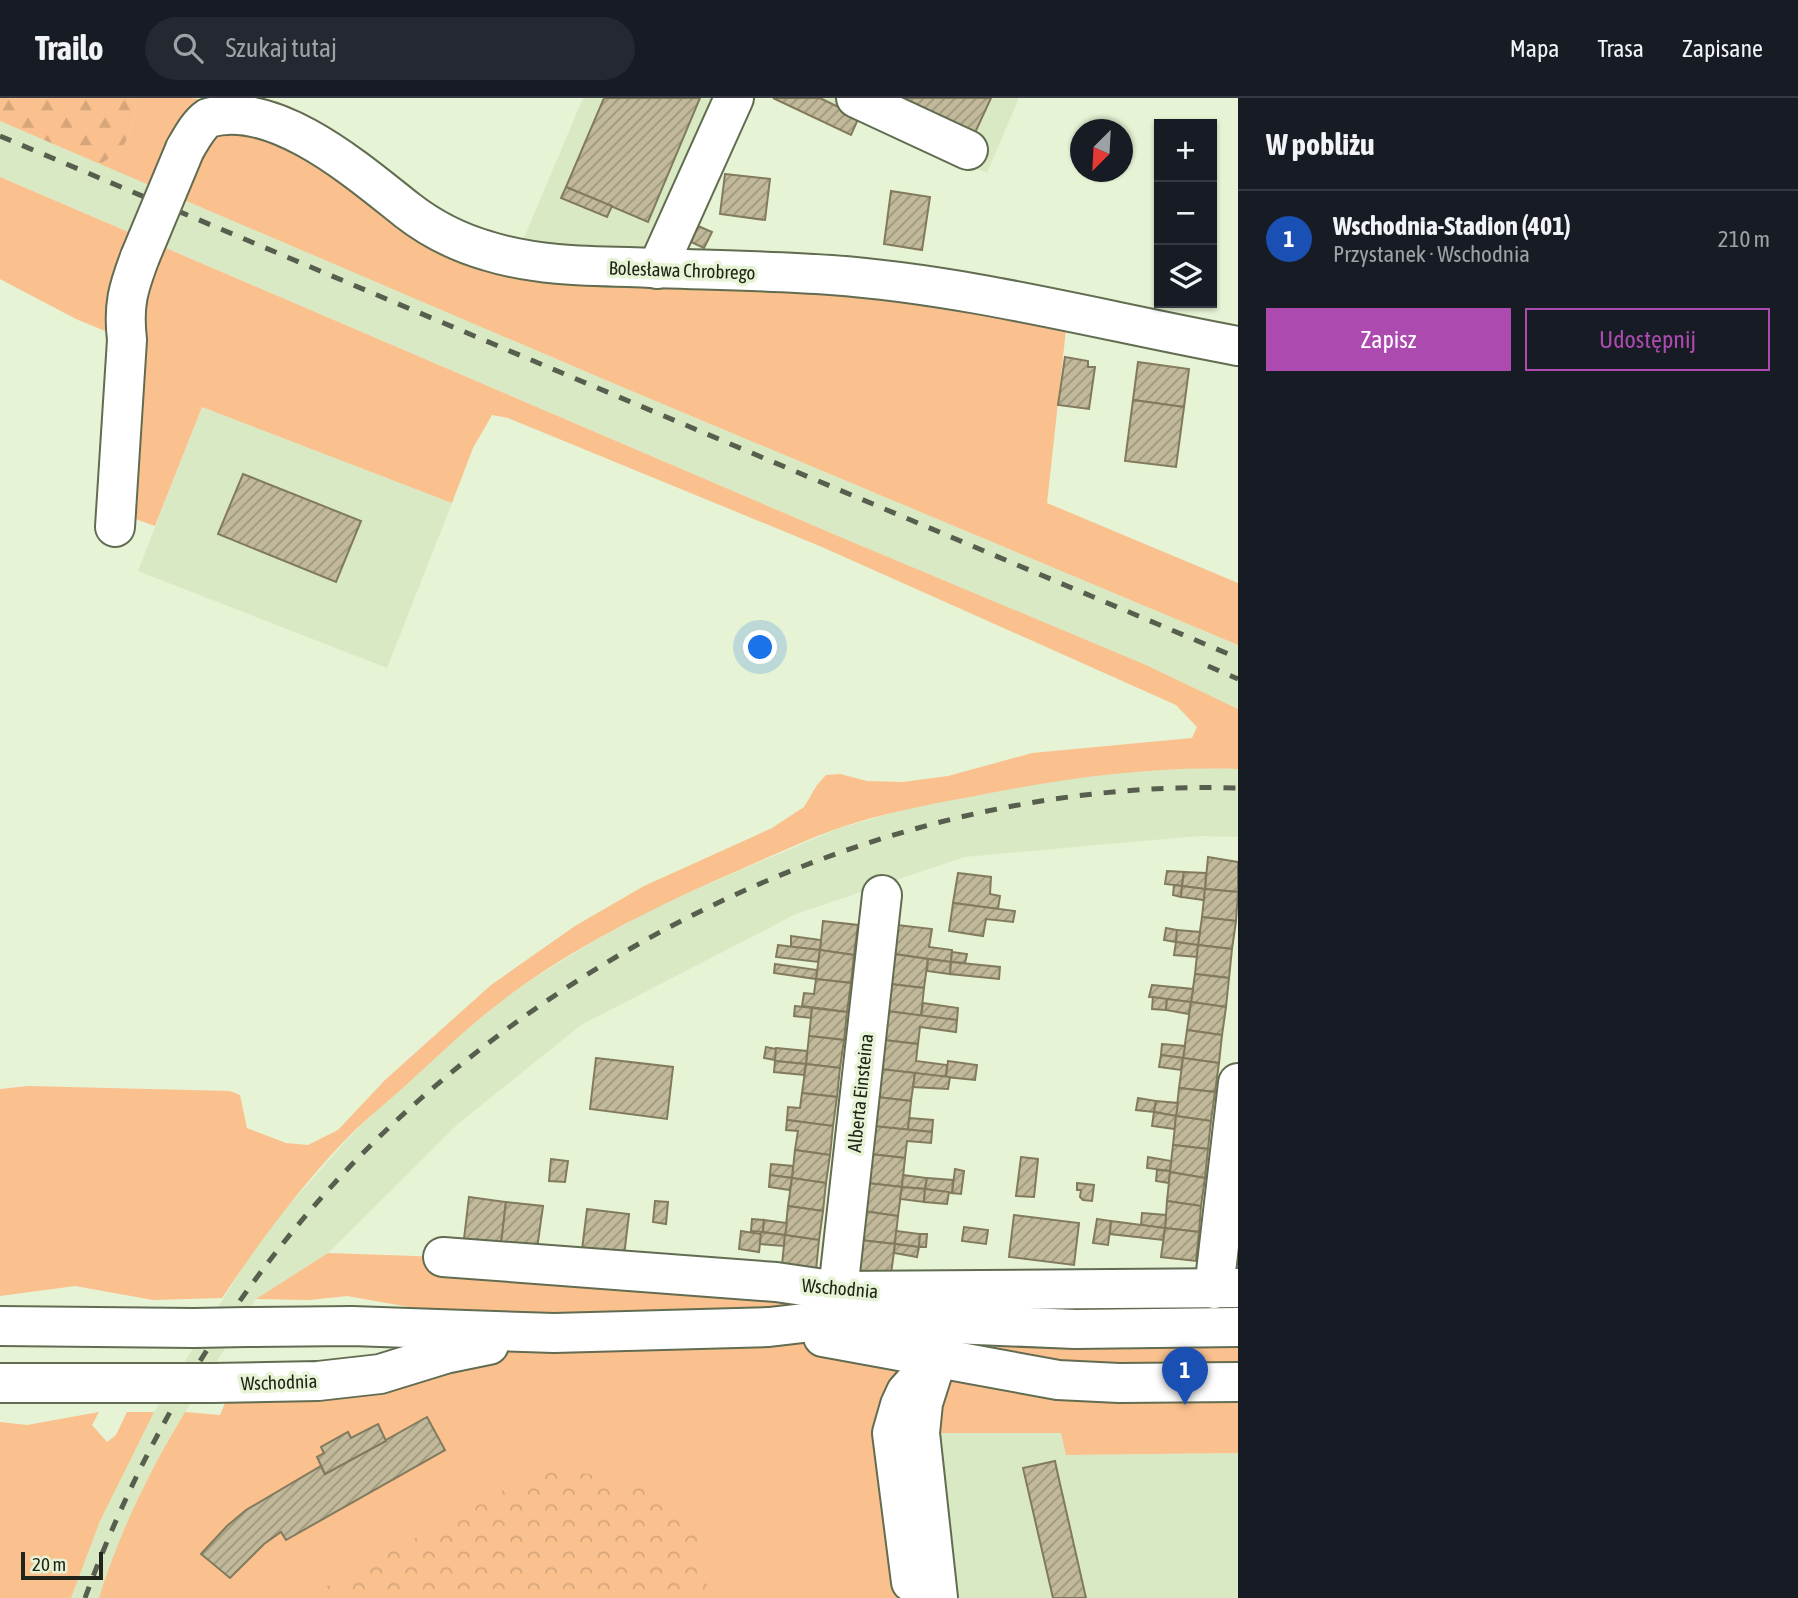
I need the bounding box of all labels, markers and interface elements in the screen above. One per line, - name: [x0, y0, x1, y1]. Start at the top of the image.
- search box: [145, 17, 635, 80]
- text: Trailo: [35, 29, 103, 67]
- icon: search: [169, 29, 207, 67]
- text: Szukaj tutaj: [225, 33, 337, 63]
- text: Mapa: [1510, 35, 1559, 62]
- text: Trasa: [1597, 35, 1644, 62]
- text: Zapisane: [1682, 35, 1763, 62]
- north arrow: [1070, 119, 1133, 182]
- map controls: [1154, 119, 1217, 308]
- button: +: [1154, 119, 1217, 182]
- text: W pobliżu: [1266, 127, 1375, 161]
- button: −: [1154, 182, 1217, 245]
- text: Wschodnia-Stadion (401): [1333, 211, 1571, 241]
- text: 1: [1284, 226, 1294, 252]
- text: 210 m: [1718, 226, 1770, 252]
- text: Przystanek · Wschodnia: [1333, 241, 1530, 267]
- button: layers: [1154, 245, 1217, 308]
- street label: Bolesława Chrobrego: [608, 256, 756, 284]
- button: Zapisz: [1266, 308, 1511, 371]
- button: Udostępnij: [1525, 308, 1770, 371]
- your location: [743, 630, 777, 664]
- street label: Alberta Einsteina: [843, 1033, 877, 1153]
- street label: Wschodnia: [801, 1274, 879, 1302]
- pin: 1: [1162, 1347, 1208, 1405]
- street label: Wschodnia: [240, 1370, 318, 1394]
- scale bar: [21, 1549, 103, 1581]
- text: 20 m: [32, 1553, 66, 1575]

